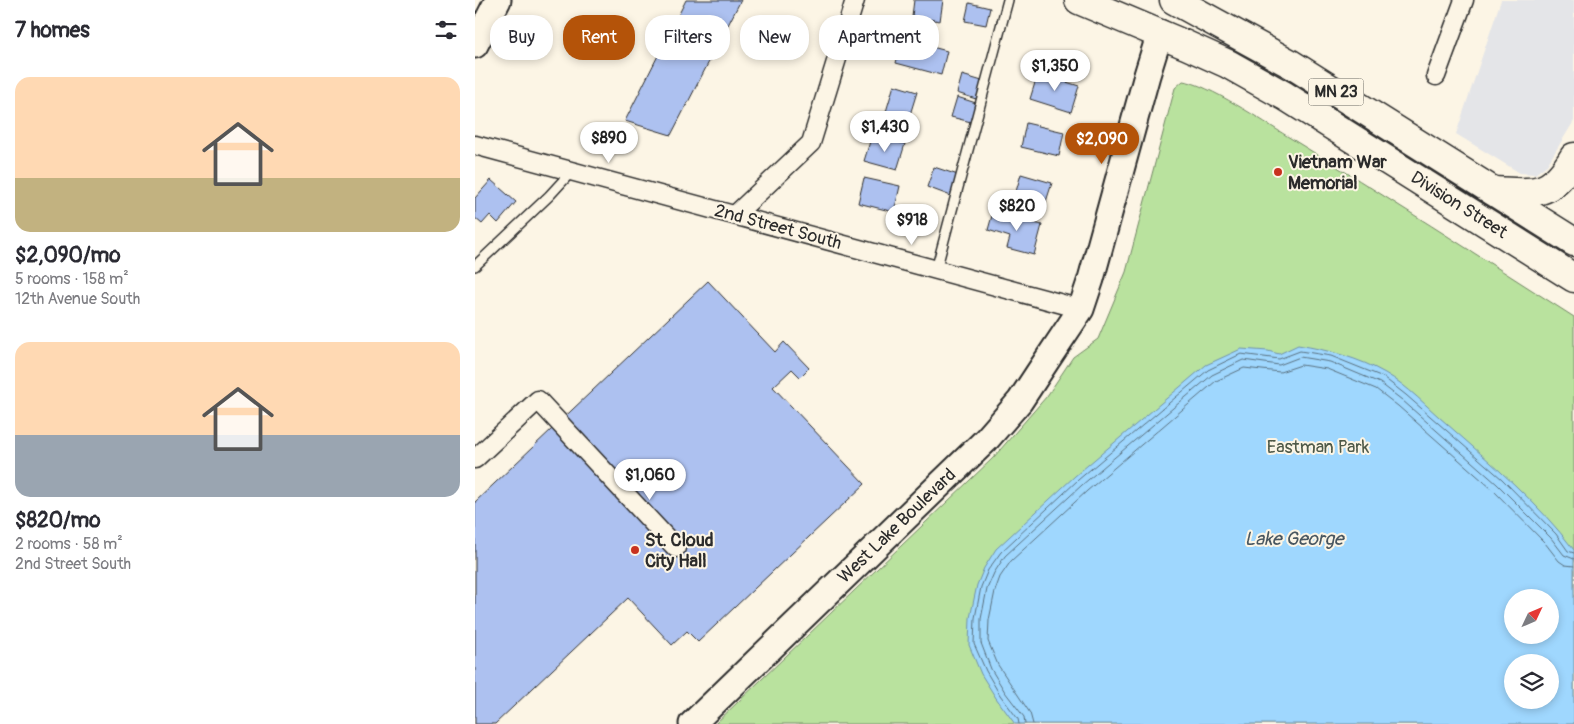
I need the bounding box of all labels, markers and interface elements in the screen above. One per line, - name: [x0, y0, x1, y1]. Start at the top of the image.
- chip: Buy: [490, 15, 553, 60]
- chip: Rent: [563, 15, 635, 60]
- chip: Filters: [645, 15, 730, 60]
- chip: New: [740, 15, 809, 60]
- chip: Apartment: [819, 15, 939, 60]
- icon: filters: [432, 16, 460, 44]
- text: 7 homes: [15, 17, 90, 44]
- pin: $1,350: [1014, 49, 1096, 92]
- text: $1,350: [1031, 56, 1079, 76]
- road number: MN 23: [1309, 78, 1363, 105]
- icon: home: [193, 109, 283, 199]
- pin: $1,430: [844, 110, 926, 153]
- text: $1,430: [861, 117, 909, 137]
- pin: $890: [579, 121, 639, 164]
- pin: $2,090: [1061, 122, 1143, 165]
- text: $890: [591, 128, 627, 148]
- text: $2,090: [1076, 129, 1128, 149]
- place label: Vietnam War Memorial: [1288, 151, 1387, 195]
- marker: Vietnam War Memorial: [1272, 166, 1284, 178]
- street label: Division Street: [1406, 166, 1512, 244]
- pin: $820: [987, 190, 1047, 232]
- text: $820: [999, 196, 1035, 216]
- street label: 2nd Street South: [712, 199, 844, 255]
- pin: $918: [882, 204, 942, 246]
- text: $918: [896, 210, 928, 230]
- text: $2,090/mo: [15, 242, 120, 269]
- text: 5 rooms · 158 m²: [15, 269, 129, 289]
- text: 12th Avenue South: [15, 289, 140, 309]
- icon: home: [193, 374, 283, 464]
- park label: Eastman Park: [1267, 436, 1370, 459]
- pin: $1,060: [609, 458, 691, 501]
- street label: West Lake Boulevard: [833, 464, 961, 588]
- text: $1,060: [625, 465, 675, 485]
- text: $820/mo: [15, 507, 101, 534]
- water label: Lake George: [1245, 527, 1345, 551]
- place label: St. Cloud City Hall: [645, 529, 714, 573]
- text: 2 rooms · 58 m²: [15, 534, 123, 554]
- marker: St. Cloud City Hall: [629, 544, 641, 556]
- text: 2nd Street South: [15, 554, 131, 574]
- north arrow: [1504, 589, 1559, 644]
- map controls: [1504, 589, 1559, 709]
- button: layers: [1504, 654, 1559, 709]

